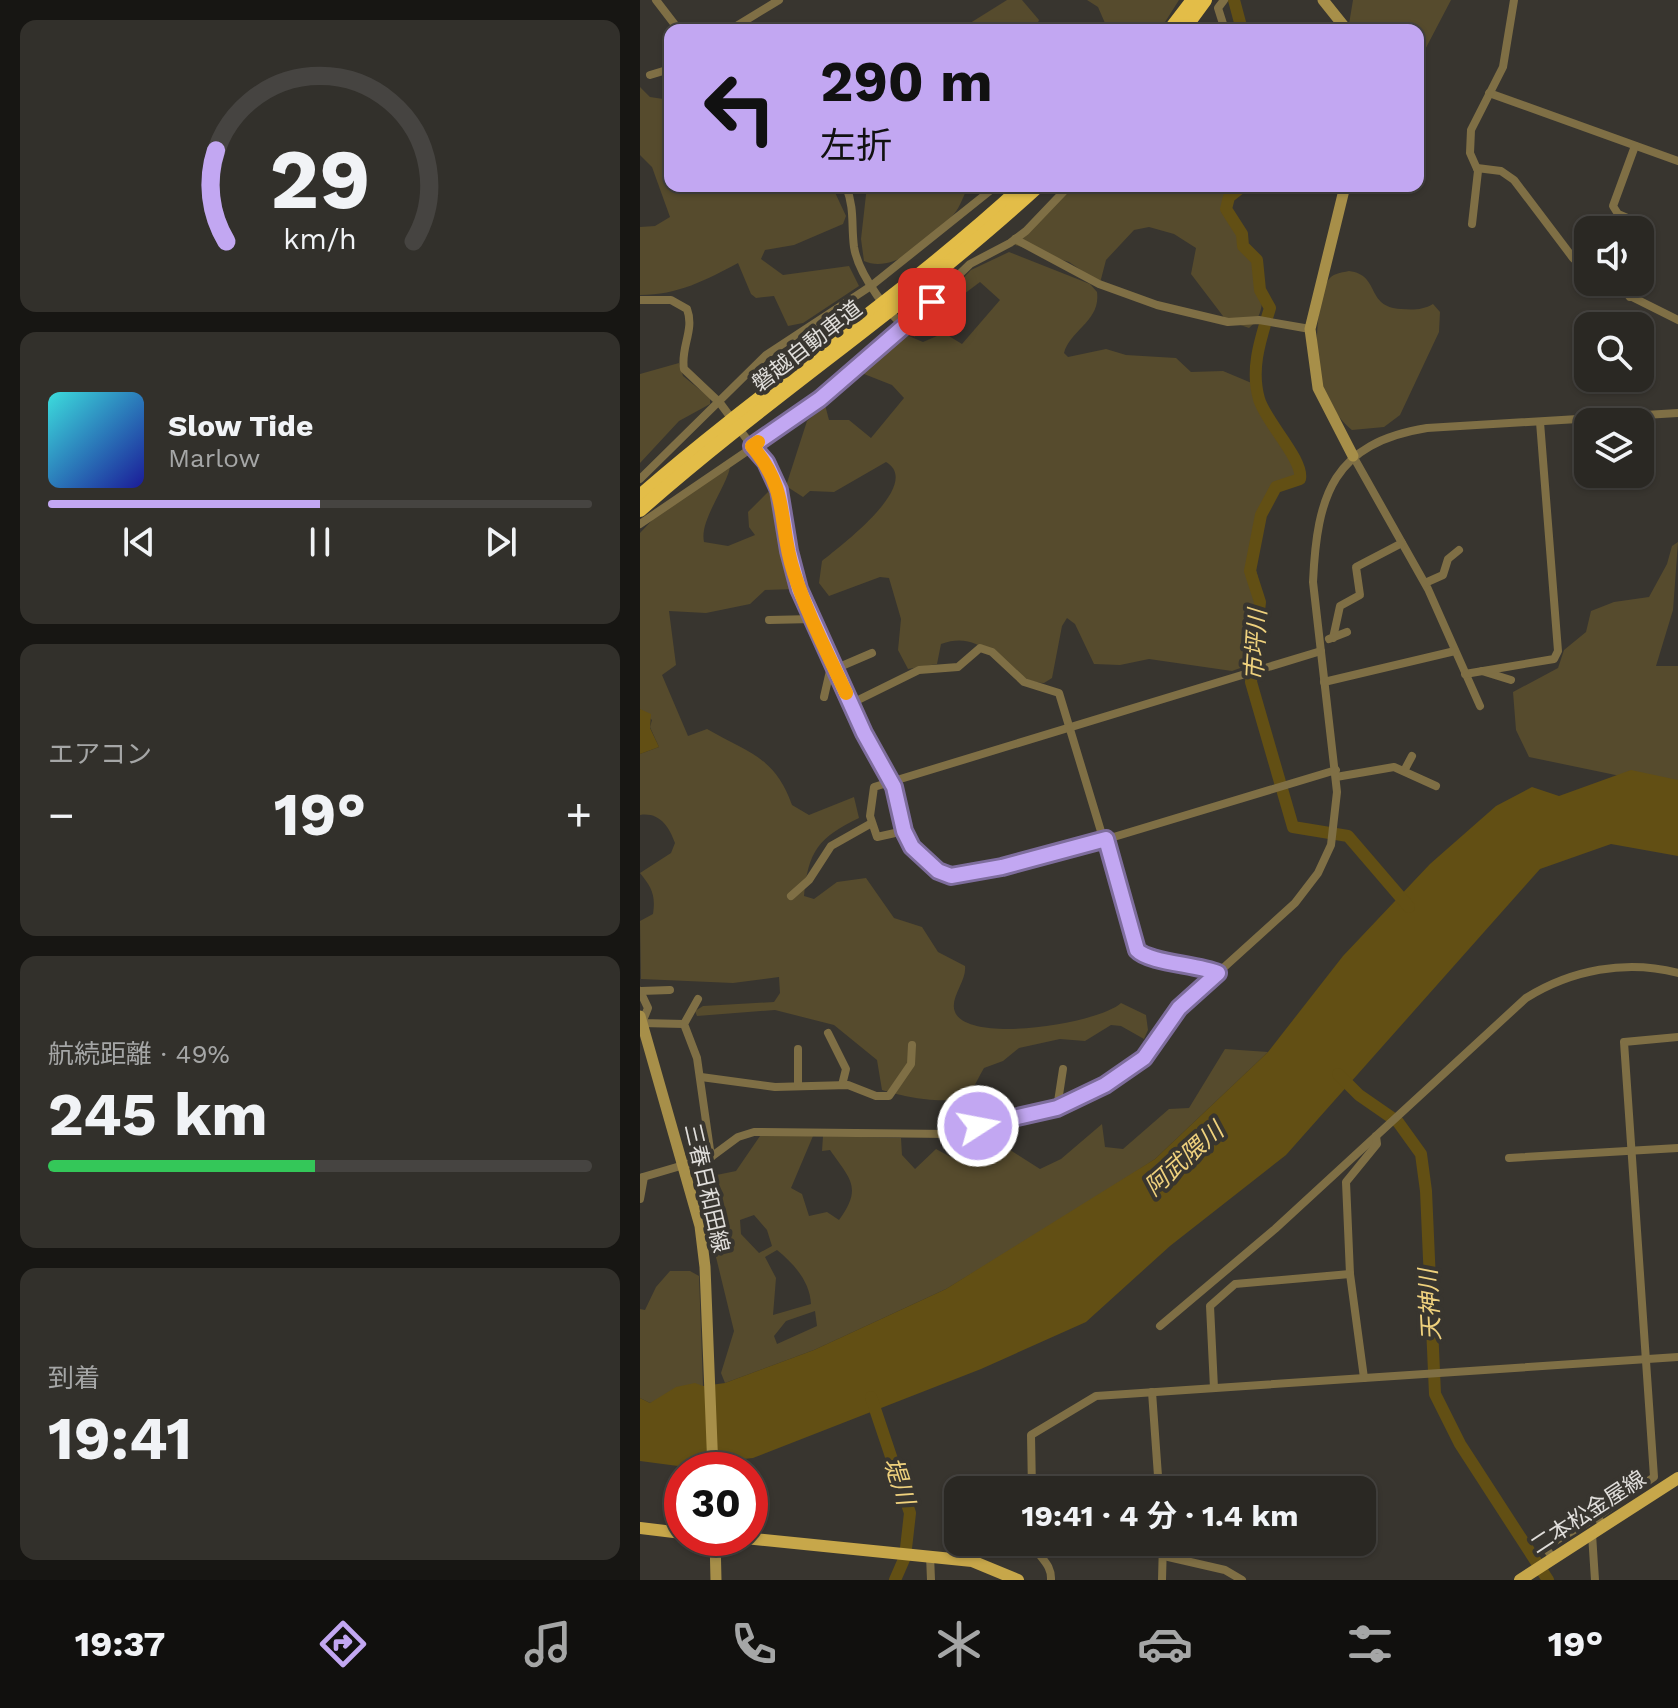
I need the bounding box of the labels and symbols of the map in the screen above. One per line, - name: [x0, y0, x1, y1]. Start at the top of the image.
- pin: [898, 268, 966, 336]
- street label: 磐越自動車道: [747, 296, 867, 396]
- water label: 市坪川: [1240, 605, 1272, 682]
- position arrow: [936, 1084, 1020, 1168]
- water label: 阿武隈川: [1139, 1114, 1231, 1202]
- street label: 三春日和田線: [680, 1121, 734, 1255]
- water label: 天神川: [1414, 1265, 1446, 1342]
- speed limit sign: 30: [664, 1452, 768, 1556]
- water label: 堤川: [878, 1454, 921, 1511]
- street label: 二本松金屋線: [1526, 1466, 1650, 1558]

